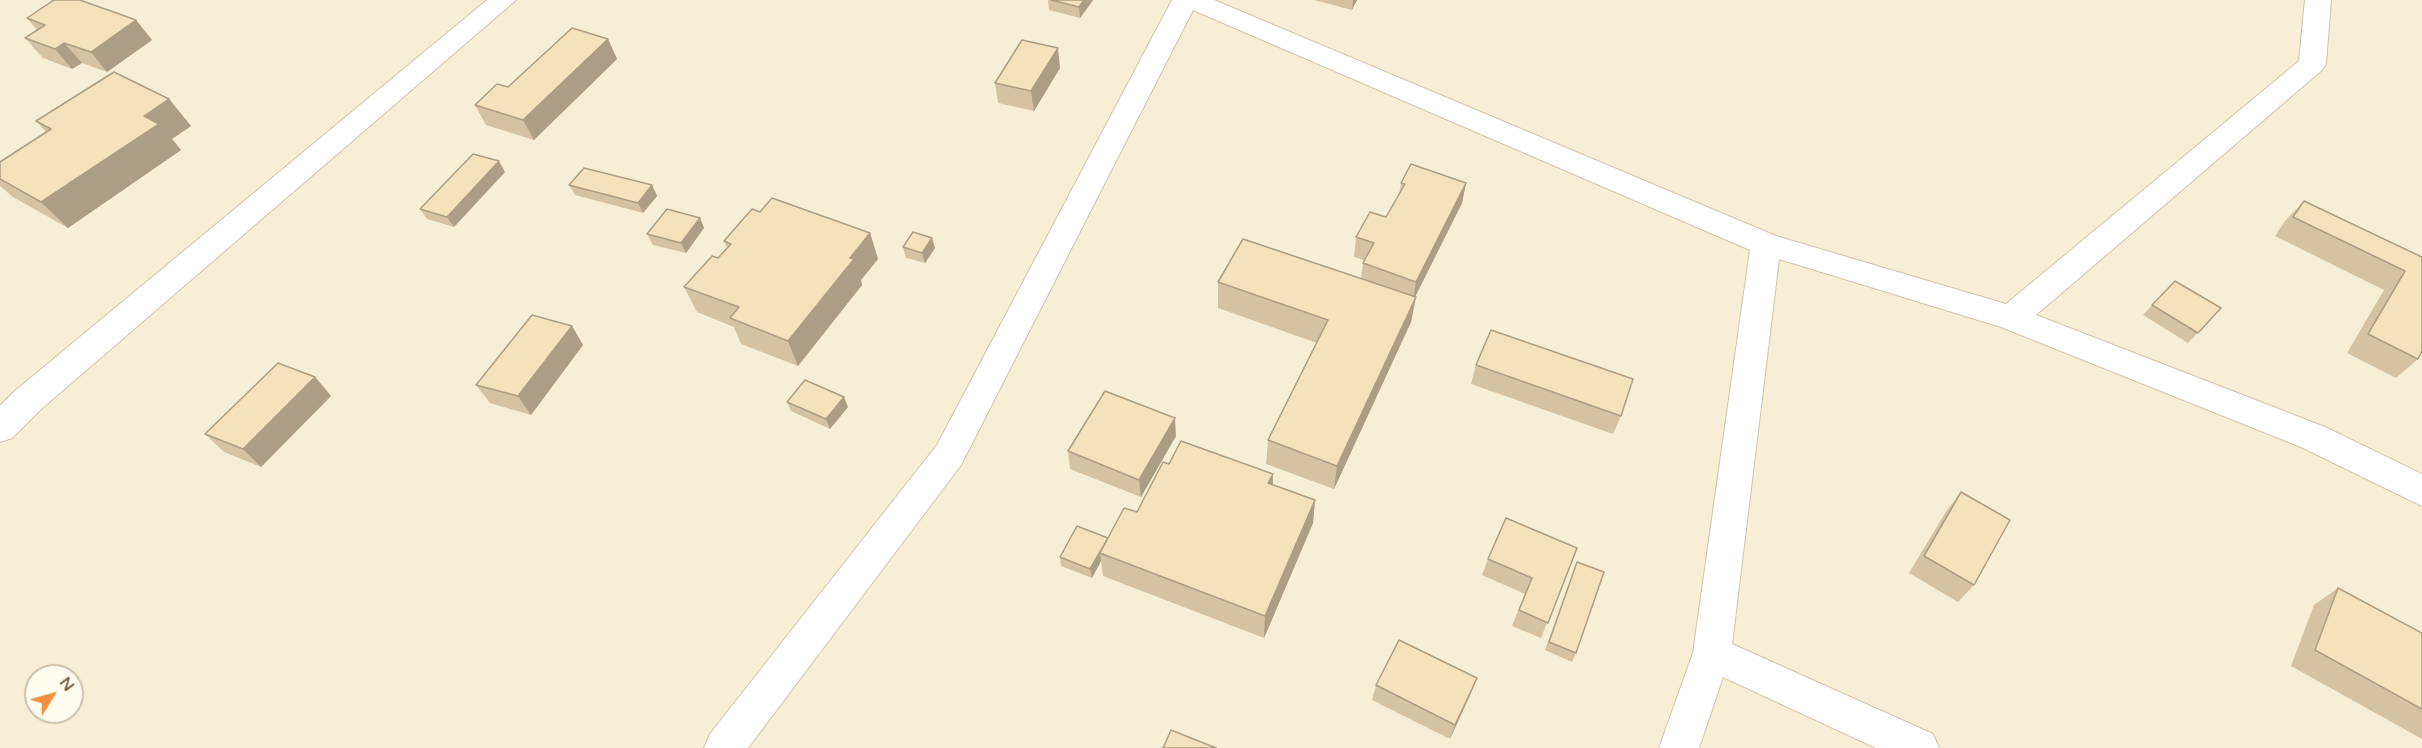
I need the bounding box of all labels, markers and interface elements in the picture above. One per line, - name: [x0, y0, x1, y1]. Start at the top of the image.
- north arrow: [24, 664, 84, 724]
- text: N: [55, 673, 79, 696]

